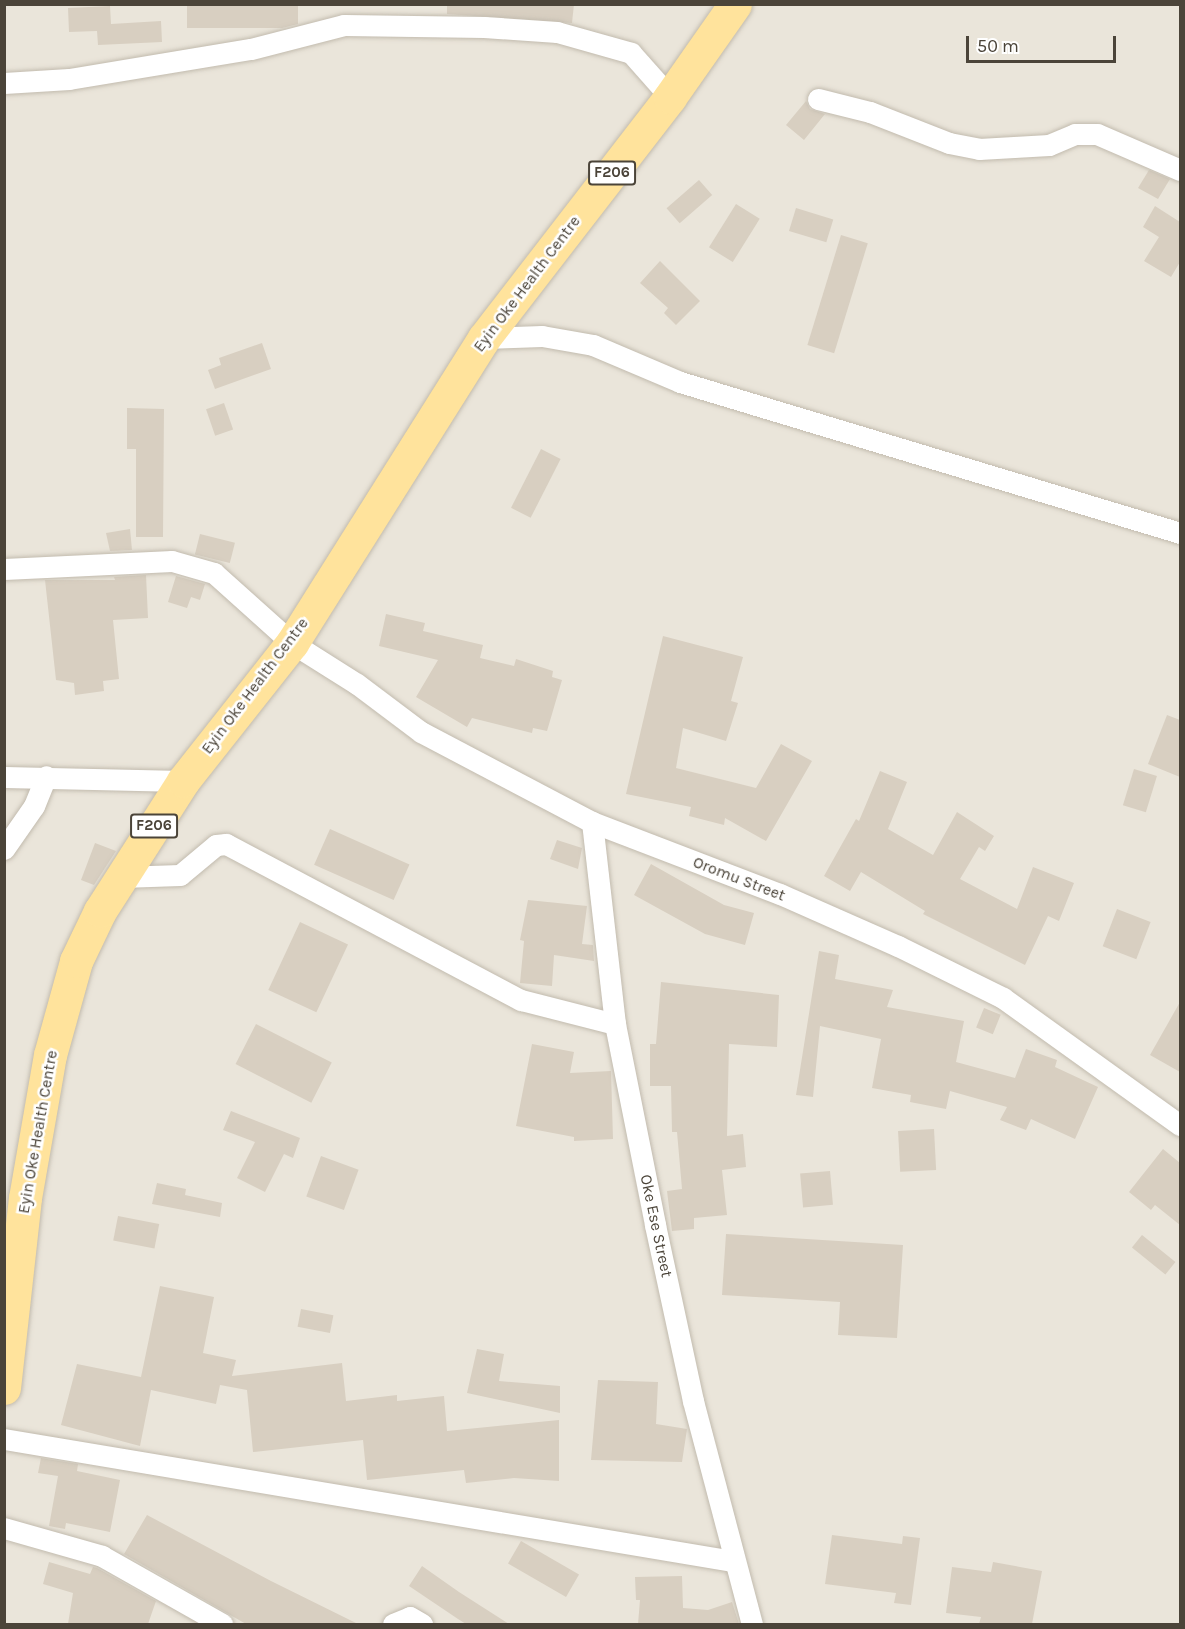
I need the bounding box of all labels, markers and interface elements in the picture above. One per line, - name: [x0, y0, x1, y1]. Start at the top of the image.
- scale bar: [969, 24, 1119, 62]
- text: 50 m: [977, 35, 1019, 57]
- road number: F206: [588, 161, 636, 185]
- street label: Eyin Oke Health Centre: [470, 212, 584, 356]
- street label: Eyin Oke Health Centre: [198, 614, 312, 758]
- road number: F206: [130, 814, 178, 838]
- street label: Oromu Street: [690, 853, 788, 905]
- street label: Eyin Oke Health Centre: [14, 1049, 62, 1215]
- street label: Oke Ese Street: [636, 1173, 676, 1279]

